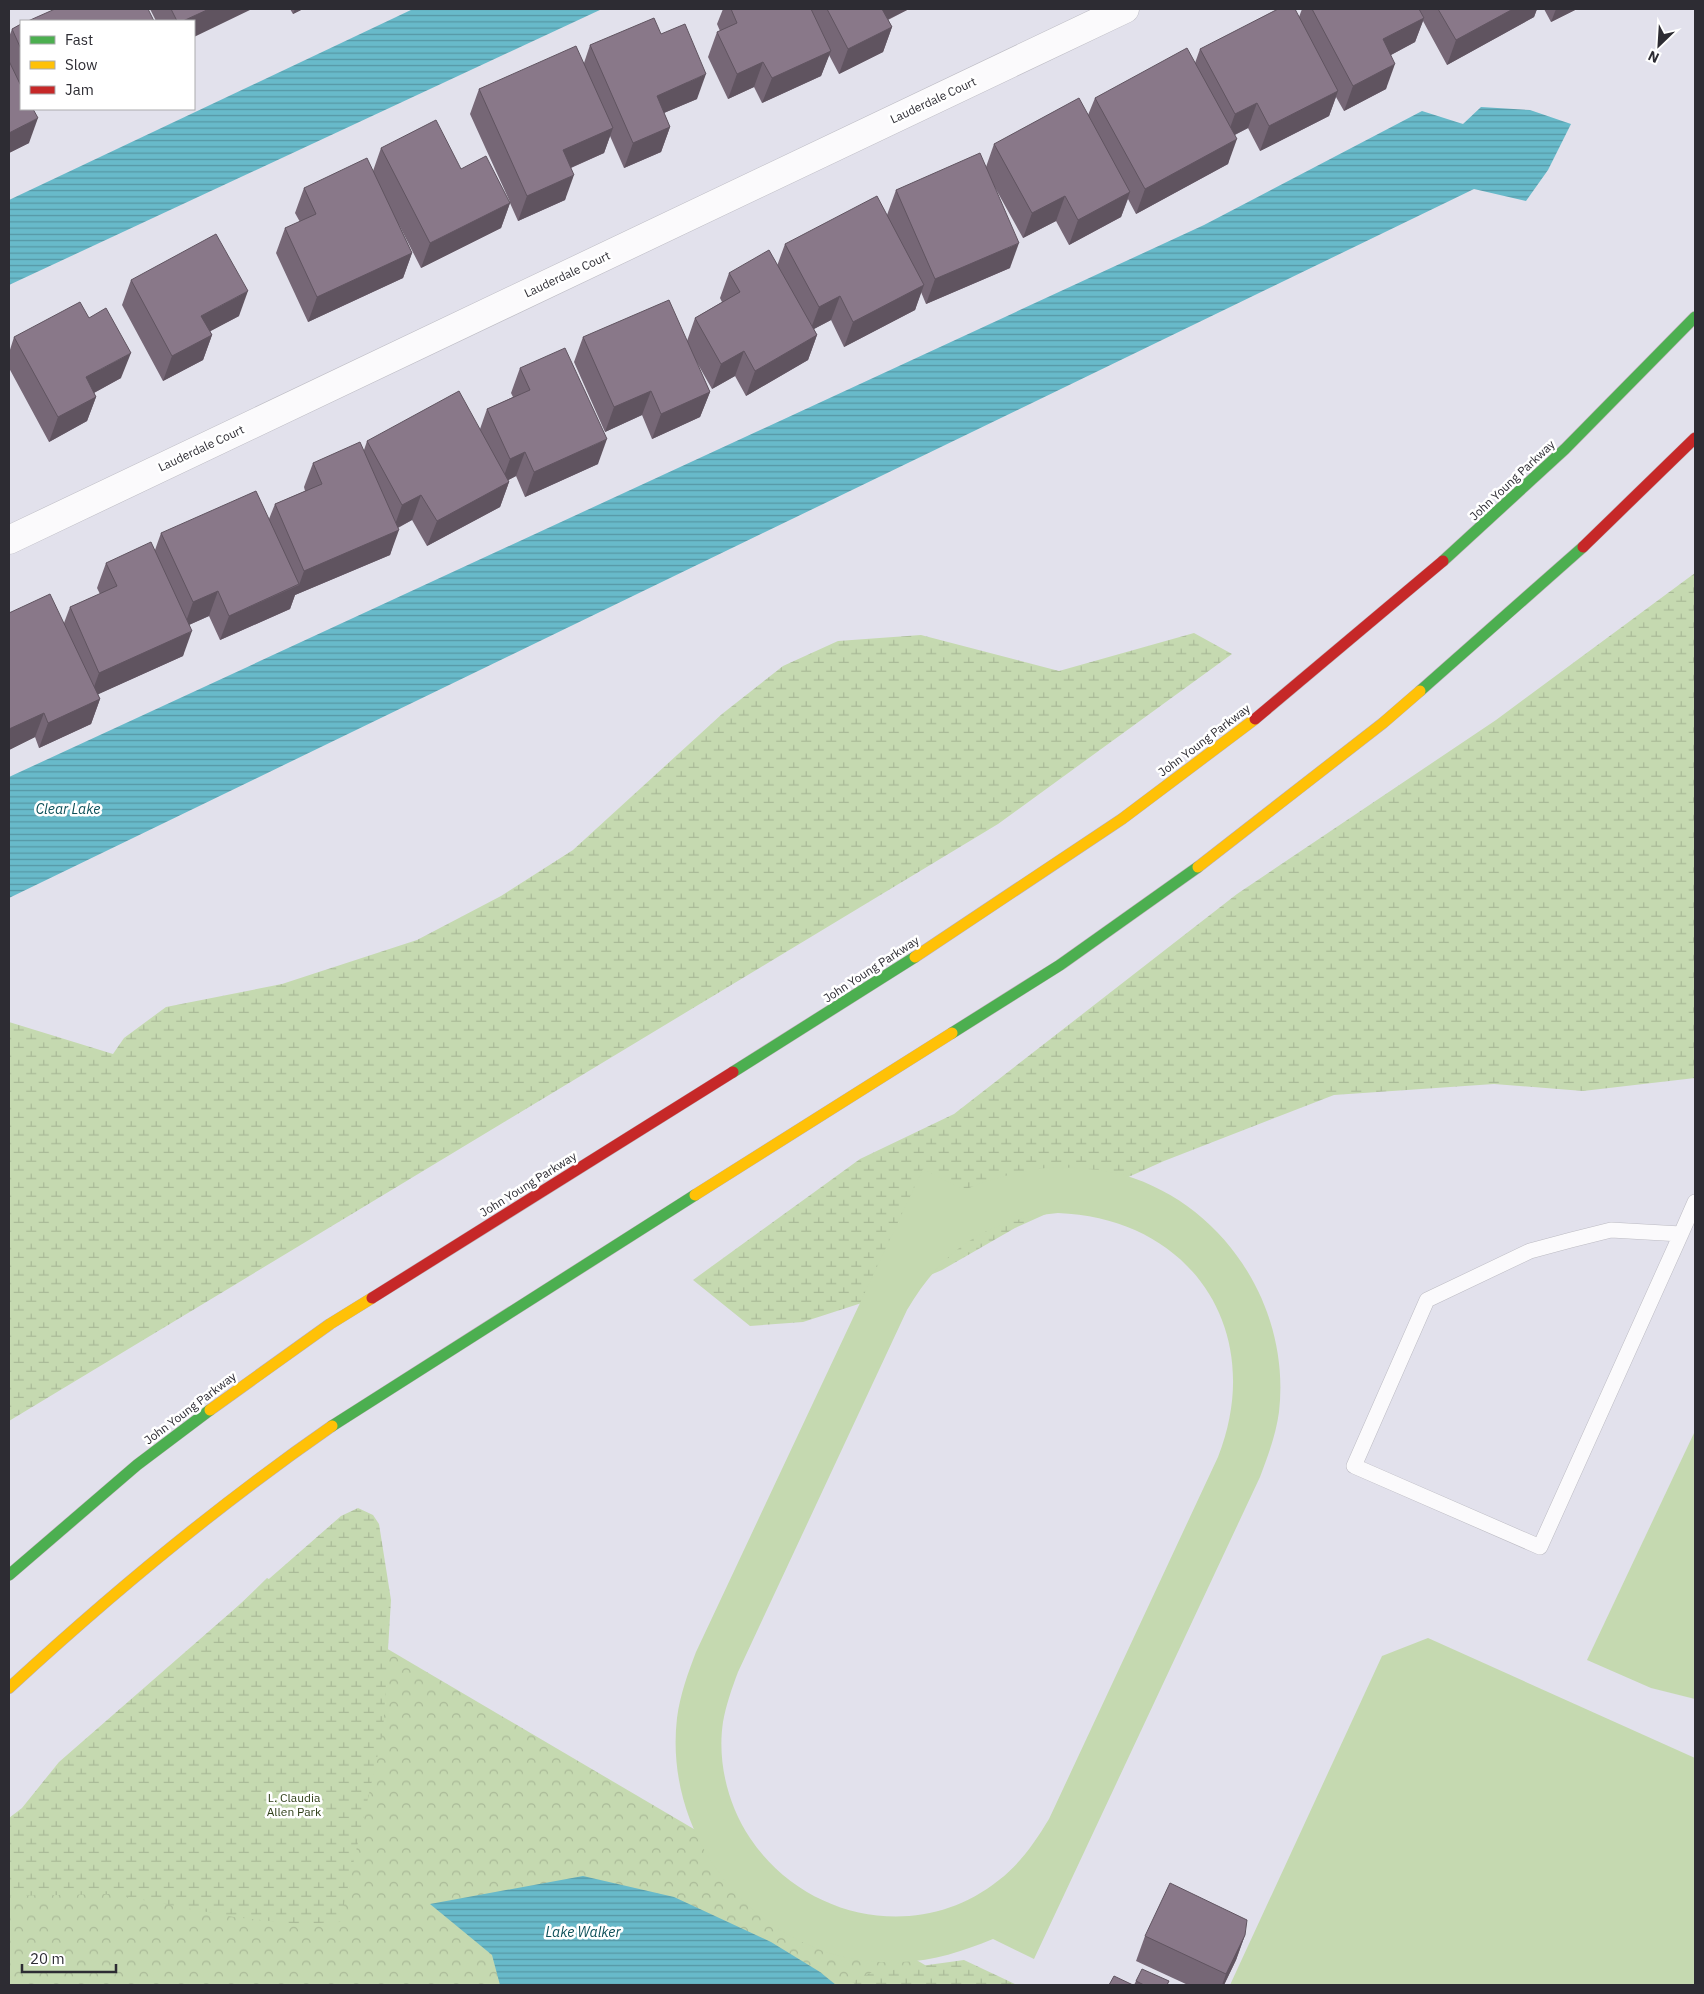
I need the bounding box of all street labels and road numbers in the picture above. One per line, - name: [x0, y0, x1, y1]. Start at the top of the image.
- street label: Lauderdale Court: [888, 74, 978, 126]
- street label: Lauderdale Court: [522, 248, 612, 300]
- street label: Lauderdale Court: [156, 422, 246, 474]
- street label: John Young Parkway: [1466, 437, 1558, 523]
- street label: John Young Parkway: [1155, 701, 1253, 779]
- street label: John Young Parkway: [820, 932, 922, 1006]
- street label: John Young Parkway: [477, 1148, 579, 1220]
- street label: John Young Parkway: [141, 1369, 239, 1447]

